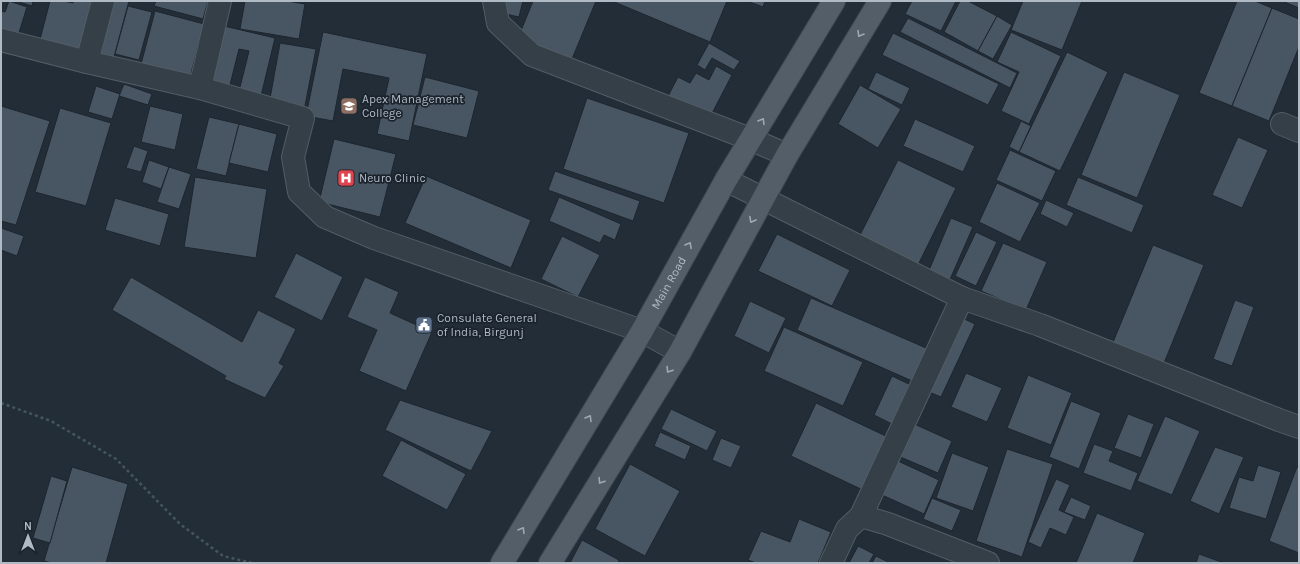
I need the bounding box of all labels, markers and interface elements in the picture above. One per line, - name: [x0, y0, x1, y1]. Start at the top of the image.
- one-way arrow: [857, 30, 864, 37]
- place label: Apex Management College: [362, 92, 464, 120]
- school or university icon: Apex Management College: [339, 96, 359, 116]
- one-way arrow: [757, 118, 764, 125]
- hospital icon: Neuro Clinic: [336, 168, 356, 188]
- place label: Neuro Clinic: [359, 171, 426, 185]
- one-way arrow: [750, 215, 757, 223]
- one-way arrow: [685, 242, 692, 249]
- street label: Main Road: [649, 254, 689, 312]
- place label: Consulate General of India, Birgunj: [437, 311, 537, 339]
- public building icon: Consulate General of India, Birgunj: [414, 315, 434, 335]
- one-way arrow: [666, 366, 674, 373]
- one-way arrow: [584, 415, 592, 422]
- one-way arrow: [598, 477, 605, 484]
- north arrow: [8, 516, 48, 556]
- text: N: [24, 520, 32, 533]
- one-way arrow: [517, 527, 525, 534]

